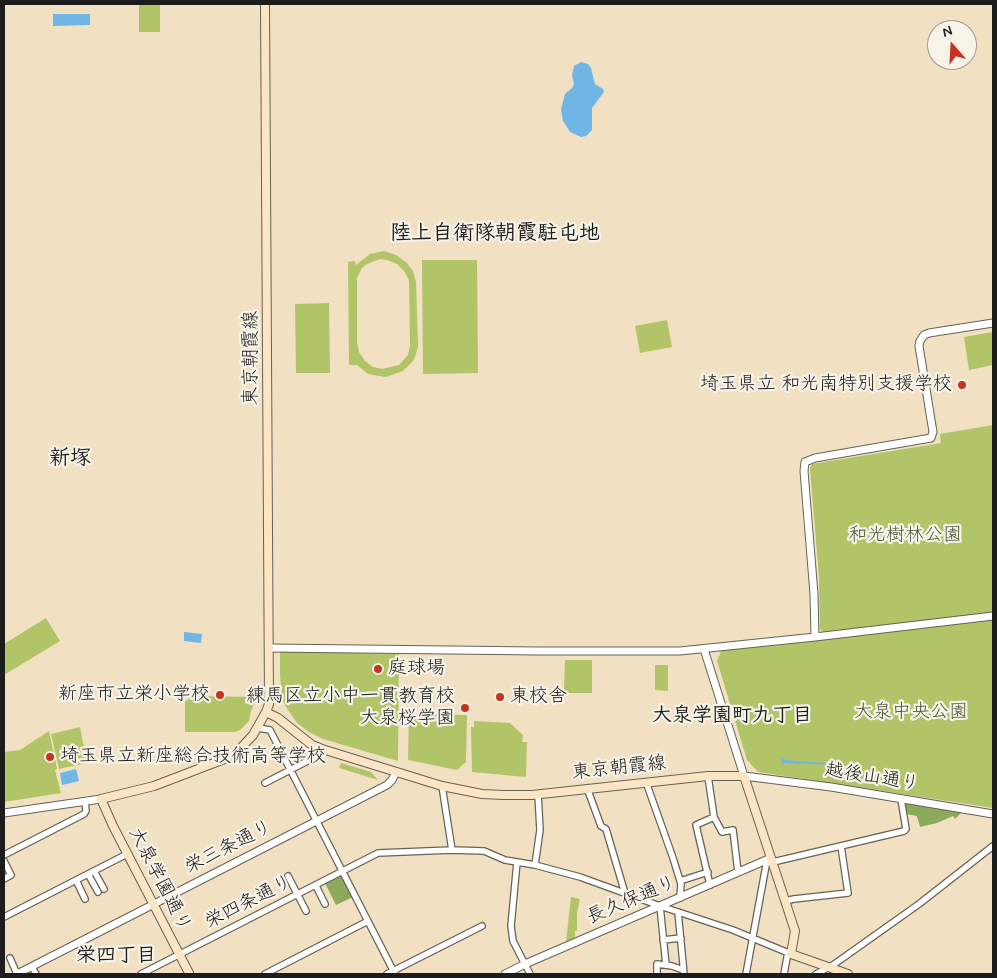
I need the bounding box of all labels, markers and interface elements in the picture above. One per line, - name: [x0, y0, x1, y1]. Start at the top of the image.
- north arrow: [927, 20, 977, 70]
- text: N: [940, 22, 955, 42]
- district label: 陸上自衛隊朝霞駐屯地: [390, 222, 600, 248]
- street label: 東京朝霞線: [241, 311, 263, 405]
- place label: 埼玉県立 和光南特別支援学校: [700, 374, 952, 396]
- marker: 埼玉県立 和光南特別支援学校: [956, 379, 968, 391]
- district label: 新塚: [49, 447, 91, 473]
- park label: 和光樹林公園: [848, 525, 962, 547]
- place label: 庭球場: [388, 658, 445, 680]
- marker: 庭球場: [372, 663, 384, 675]
- place label: 新座市立栄小学校: [58, 684, 210, 706]
- place label: 練馬区立小中一貫教育校 大泉桜学園: [246, 686, 455, 730]
- place label: 東校舎: [510, 686, 567, 708]
- marker: 新座市立栄小学校: [214, 689, 226, 701]
- marker: 東校舎: [494, 691, 506, 703]
- marker: 練馬区立小中一貫教育校 大泉桜学園: [459, 702, 471, 714]
- park label: 大泉中央公園: [854, 702, 968, 724]
- district label: 大泉学園町九丁目: [652, 705, 812, 729]
- place label: 埼玉県立新座総合技術高等学校: [60, 746, 326, 768]
- marker: 埼玉県立新座総合技術高等学校: [44, 751, 56, 763]
- street label: 東京朝霞線: [571, 753, 667, 785]
- street label: 越後山通り: [823, 759, 921, 797]
- street label: 栄三条通り: [182, 816, 276, 880]
- street label: 大泉学園通り: [123, 824, 195, 936]
- street label: 栄四条通り: [202, 871, 296, 935]
- street label: 長久保通り: [584, 872, 680, 930]
- district label: 栄四丁目: [76, 945, 156, 969]

